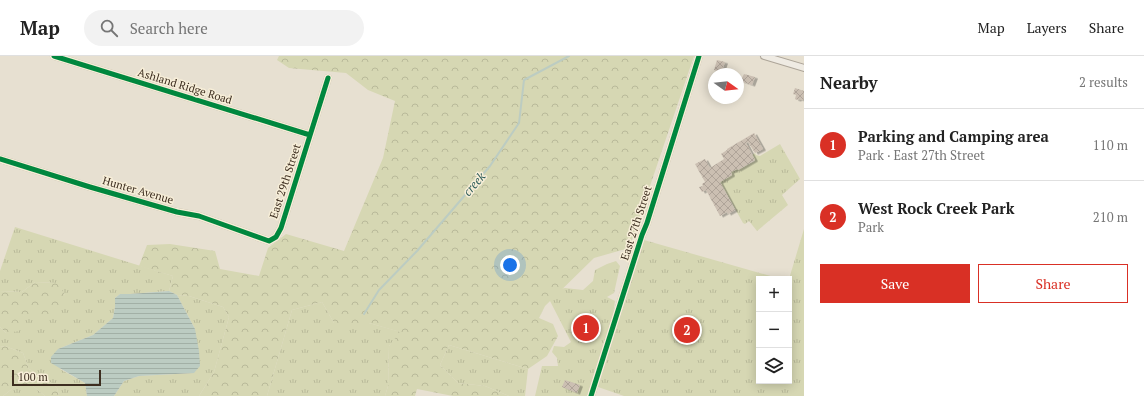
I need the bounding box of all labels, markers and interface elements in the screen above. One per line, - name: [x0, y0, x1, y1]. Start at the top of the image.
- search box: [84, 10, 364, 46]
- text: Map: [20, 15, 60, 40]
- icon: search: [98, 17, 120, 39]
- text: Search here: [130, 18, 208, 38]
- text: Map: [978, 18, 1005, 37]
- text: Layers: [1027, 18, 1067, 37]
- text: Share: [1089, 18, 1124, 37]
- street label: Ashland Ridge Road: [136, 65, 234, 107]
- north arrow: [708, 68, 744, 104]
- text: Nearby: [820, 71, 878, 94]
- text: 2 results: [1079, 73, 1128, 91]
- text: Parking and Camping area: [858, 126, 1049, 146]
- text: 1: [829, 136, 837, 154]
- text: 110 m: [1093, 136, 1128, 154]
- street label: East 29th Street: [266, 142, 304, 220]
- text: Park · East 27th Street: [858, 146, 985, 164]
- water label: creek: [460, 169, 488, 199]
- street label: Hunter Avenue: [101, 173, 176, 207]
- street label: East 27th Street: [617, 184, 655, 262]
- text: West Rock Creek Park: [858, 198, 1015, 218]
- text: 2: [829, 208, 837, 226]
- text: 210 m: [1093, 208, 1128, 226]
- text: Park: [858, 218, 884, 236]
- your location: [500, 255, 520, 275]
- button: Save: [820, 264, 970, 303]
- button: Share: [978, 264, 1128, 303]
- map controls: [756, 276, 792, 384]
- button: +: [756, 276, 792, 312]
- button: −: [756, 312, 792, 348]
- pin: 1: [573, 313, 599, 343]
- pin: 2: [674, 315, 700, 345]
- button: layers: [756, 348, 792, 384]
- scale bar: [12, 368, 101, 387]
- text: 100 m: [18, 370, 48, 384]

